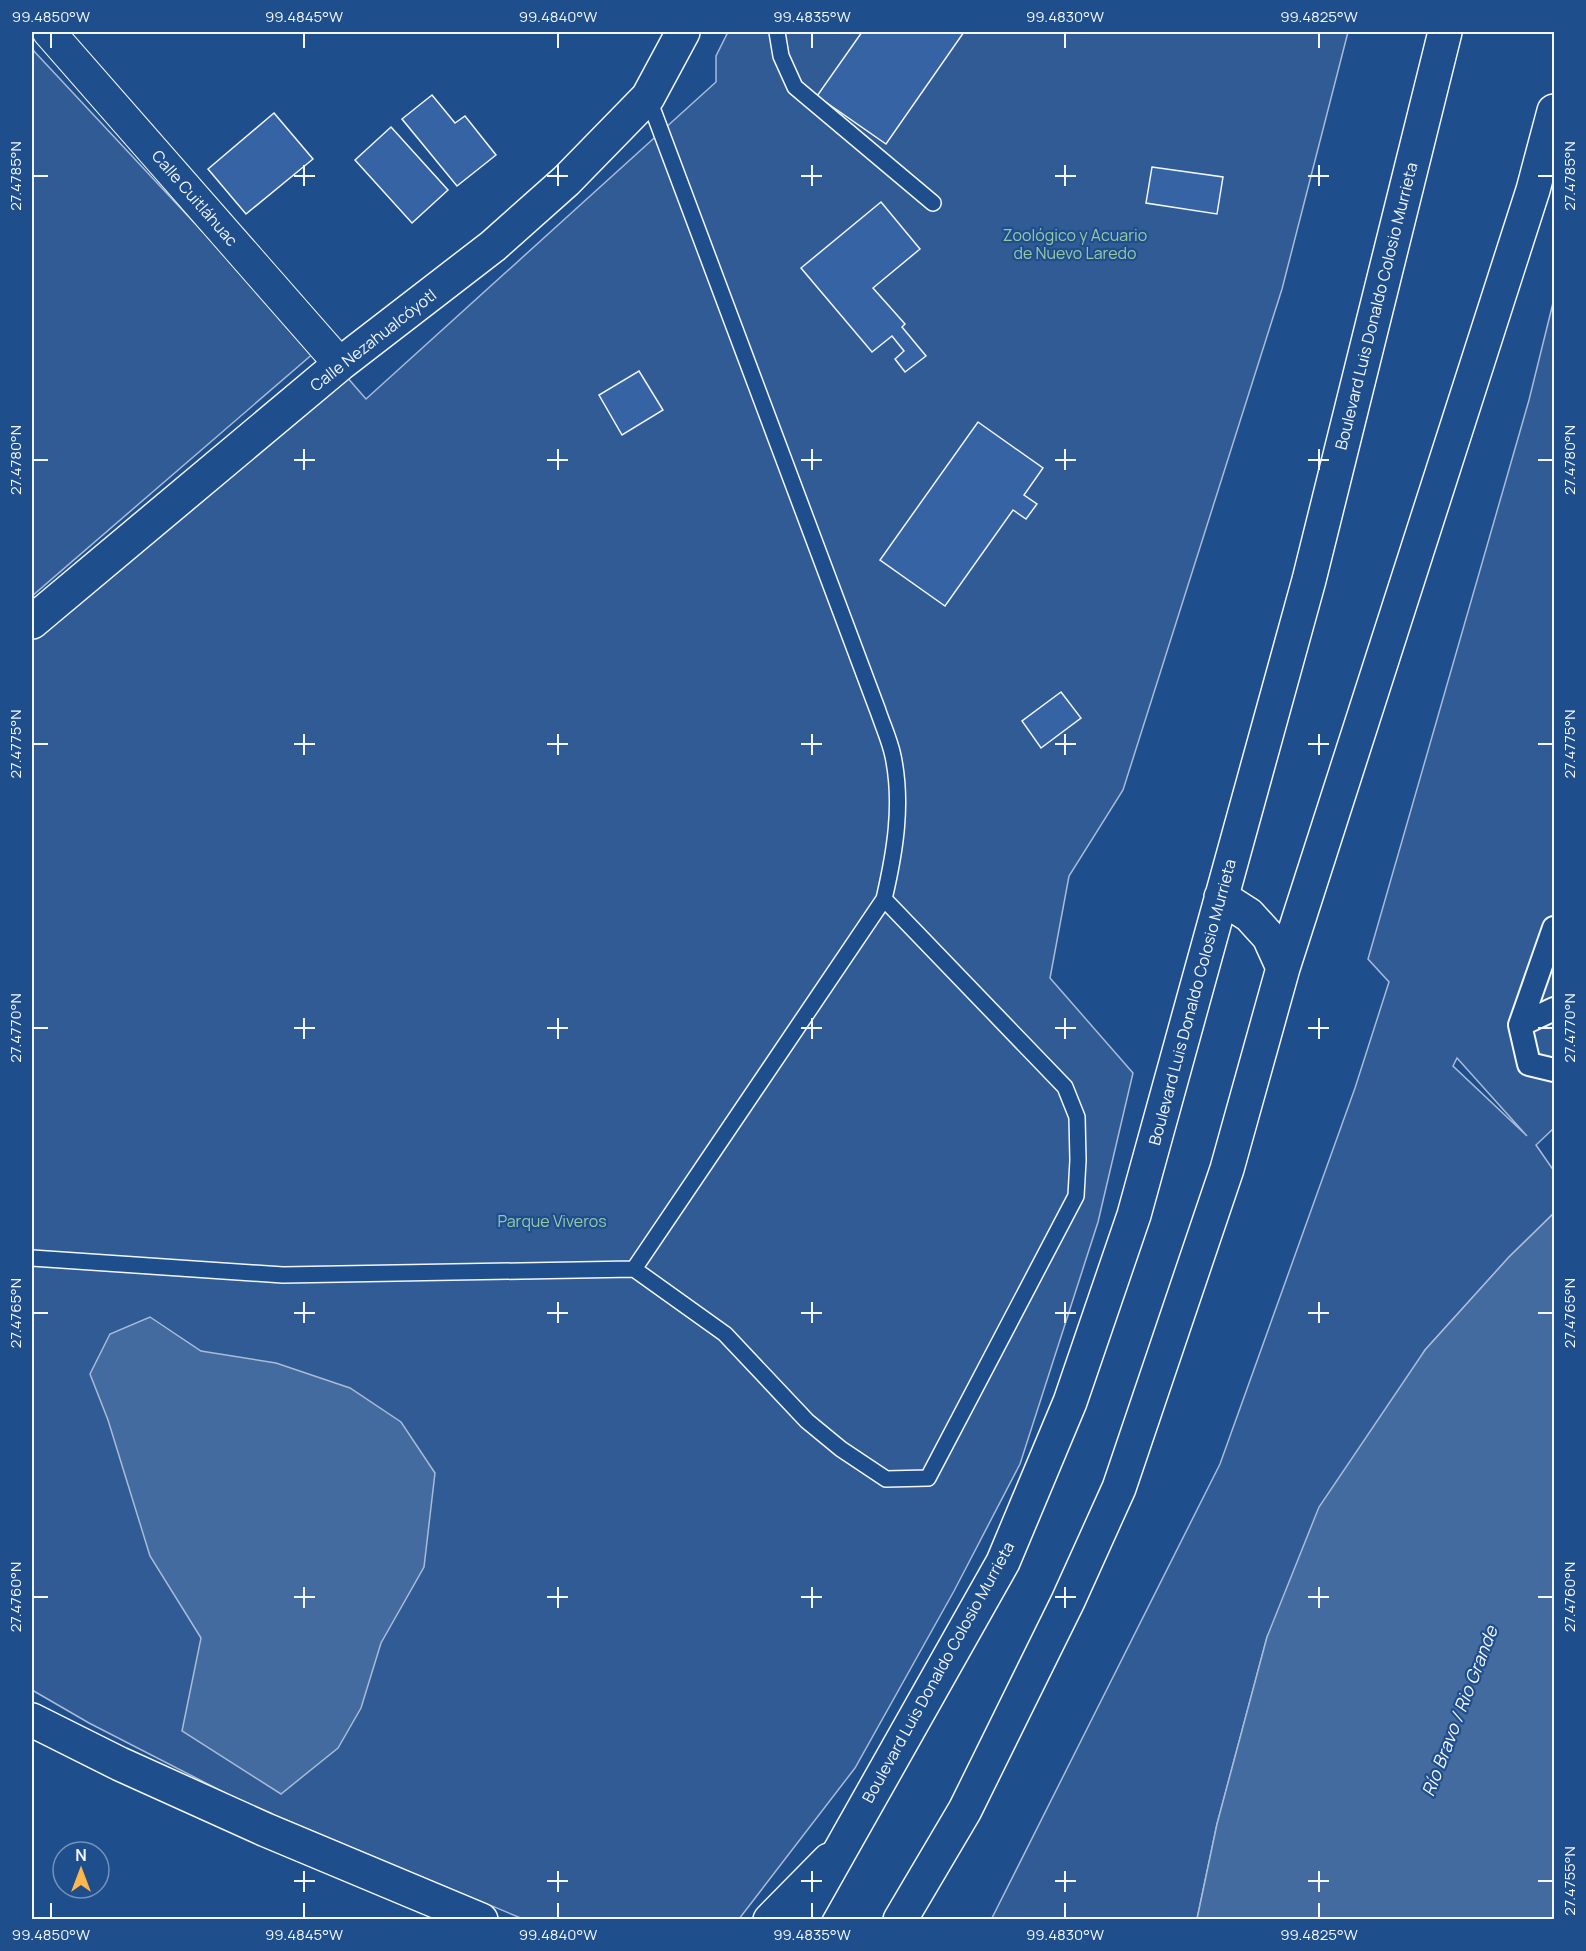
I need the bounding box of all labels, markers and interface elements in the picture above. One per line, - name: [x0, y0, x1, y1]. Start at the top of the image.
- text: 99.4850°W: [12, 6, 90, 27]
- text: 99.4845°W: [265, 6, 343, 27]
- text: 99.4840°W: [519, 6, 597, 27]
- text: 99.4835°W: [773, 6, 851, 27]
- text: 99.4830°W: [1026, 6, 1104, 27]
- text: 99.4825°W: [1280, 6, 1358, 27]
- text: 27.4785°N: [5, 141, 26, 211]
- text: 27.4785°N: [1559, 141, 1580, 211]
- street label: Calle Cuitláhuac: [147, 145, 243, 251]
- street label: Boulevard Luis Donaldo Colosio Murrieta: [1330, 160, 1422, 452]
- park label: Zoológico y Acuario de Nuevo Laredo: [1003, 224, 1147, 264]
- street label: Calle Nezahualcóyotl: [305, 284, 441, 396]
- text: 27.4780°N: [5, 425, 26, 495]
- text: 27.4780°N: [1559, 425, 1580, 495]
- text: 27.4775°N: [5, 710, 26, 778]
- text: 27.4775°N: [1559, 710, 1580, 778]
- street label: Boulevard Luis Donaldo Colosio Murrieta: [1143, 856, 1241, 1148]
- text: 27.4770°N: [5, 993, 26, 1063]
- text: 27.4770°N: [1559, 993, 1580, 1063]
- park label: Parque Viveros: [497, 1210, 607, 1232]
- text: 27.4765°N: [5, 1278, 26, 1348]
- text: 27.4765°N: [1559, 1278, 1580, 1348]
- street label: Boulevard Luis Donaldo Colosio Murrieta: [857, 1537, 1019, 1807]
- text: 27.4760°N: [5, 1562, 26, 1632]
- text: 27.4760°N: [1559, 1562, 1580, 1632]
- water label: Río Bravo / Rio Grande: [1415, 1621, 1503, 1800]
- north arrow: [51, 1840, 111, 1900]
- text: N: [75, 1844, 87, 1866]
- text: 27.4755°N: [1559, 1846, 1580, 1916]
- text: 99.4850°W: [12, 1924, 90, 1945]
- text: 99.4845°W: [265, 1924, 343, 1945]
- text: 99.4840°W: [519, 1924, 597, 1945]
- text: 99.4835°W: [773, 1924, 851, 1945]
- text: 99.4830°W: [1026, 1924, 1104, 1945]
- text: 99.4825°W: [1280, 1924, 1358, 1945]

